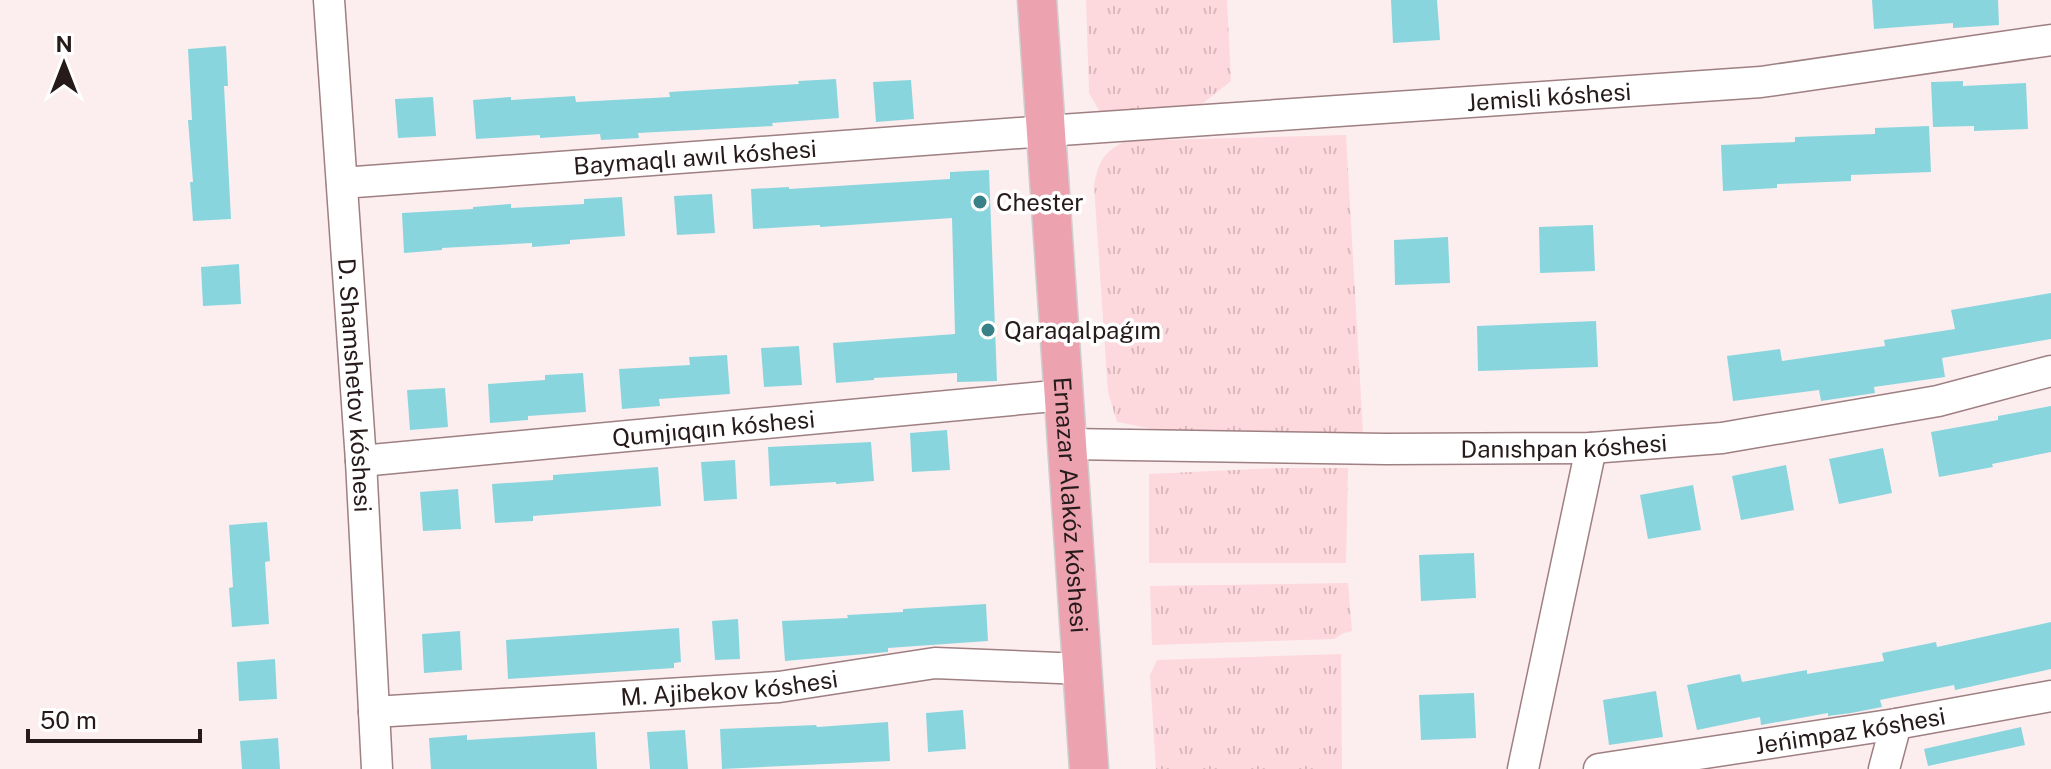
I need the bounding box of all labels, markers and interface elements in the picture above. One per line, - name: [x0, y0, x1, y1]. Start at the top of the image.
- north arrow: [24, 24, 104, 104]
- text: N: [55, 31, 73, 57]
- street label: Jemisli kóshesi: [1466, 77, 1632, 116]
- street label: Baymaqlı awıl kóshesi: [572, 134, 818, 180]
- place label: Chester: [996, 188, 1084, 216]
- marker: Chester: [971, 193, 989, 211]
- street label: D. Shamshetov kóshesi: [333, 257, 378, 513]
- place label: Qaraqalpaǵım: [1004, 316, 1161, 344]
- marker: Qaraqalpaǵım: [979, 321, 997, 339]
- street label: Ernazar Alakóz kóshesi: [1049, 376, 1094, 634]
- street label: Qumjıqqın kóshesi: [611, 404, 816, 451]
- street label: Danıshpan kóshesi: [1460, 428, 1668, 463]
- street label: M. Ajibekov kóshesi: [620, 664, 840, 711]
- scale bar: [28, 693, 200, 743]
- street label: Jeńimpaz kóshesi: [1753, 701, 1948, 759]
- text: 50 m: [40, 706, 97, 734]

